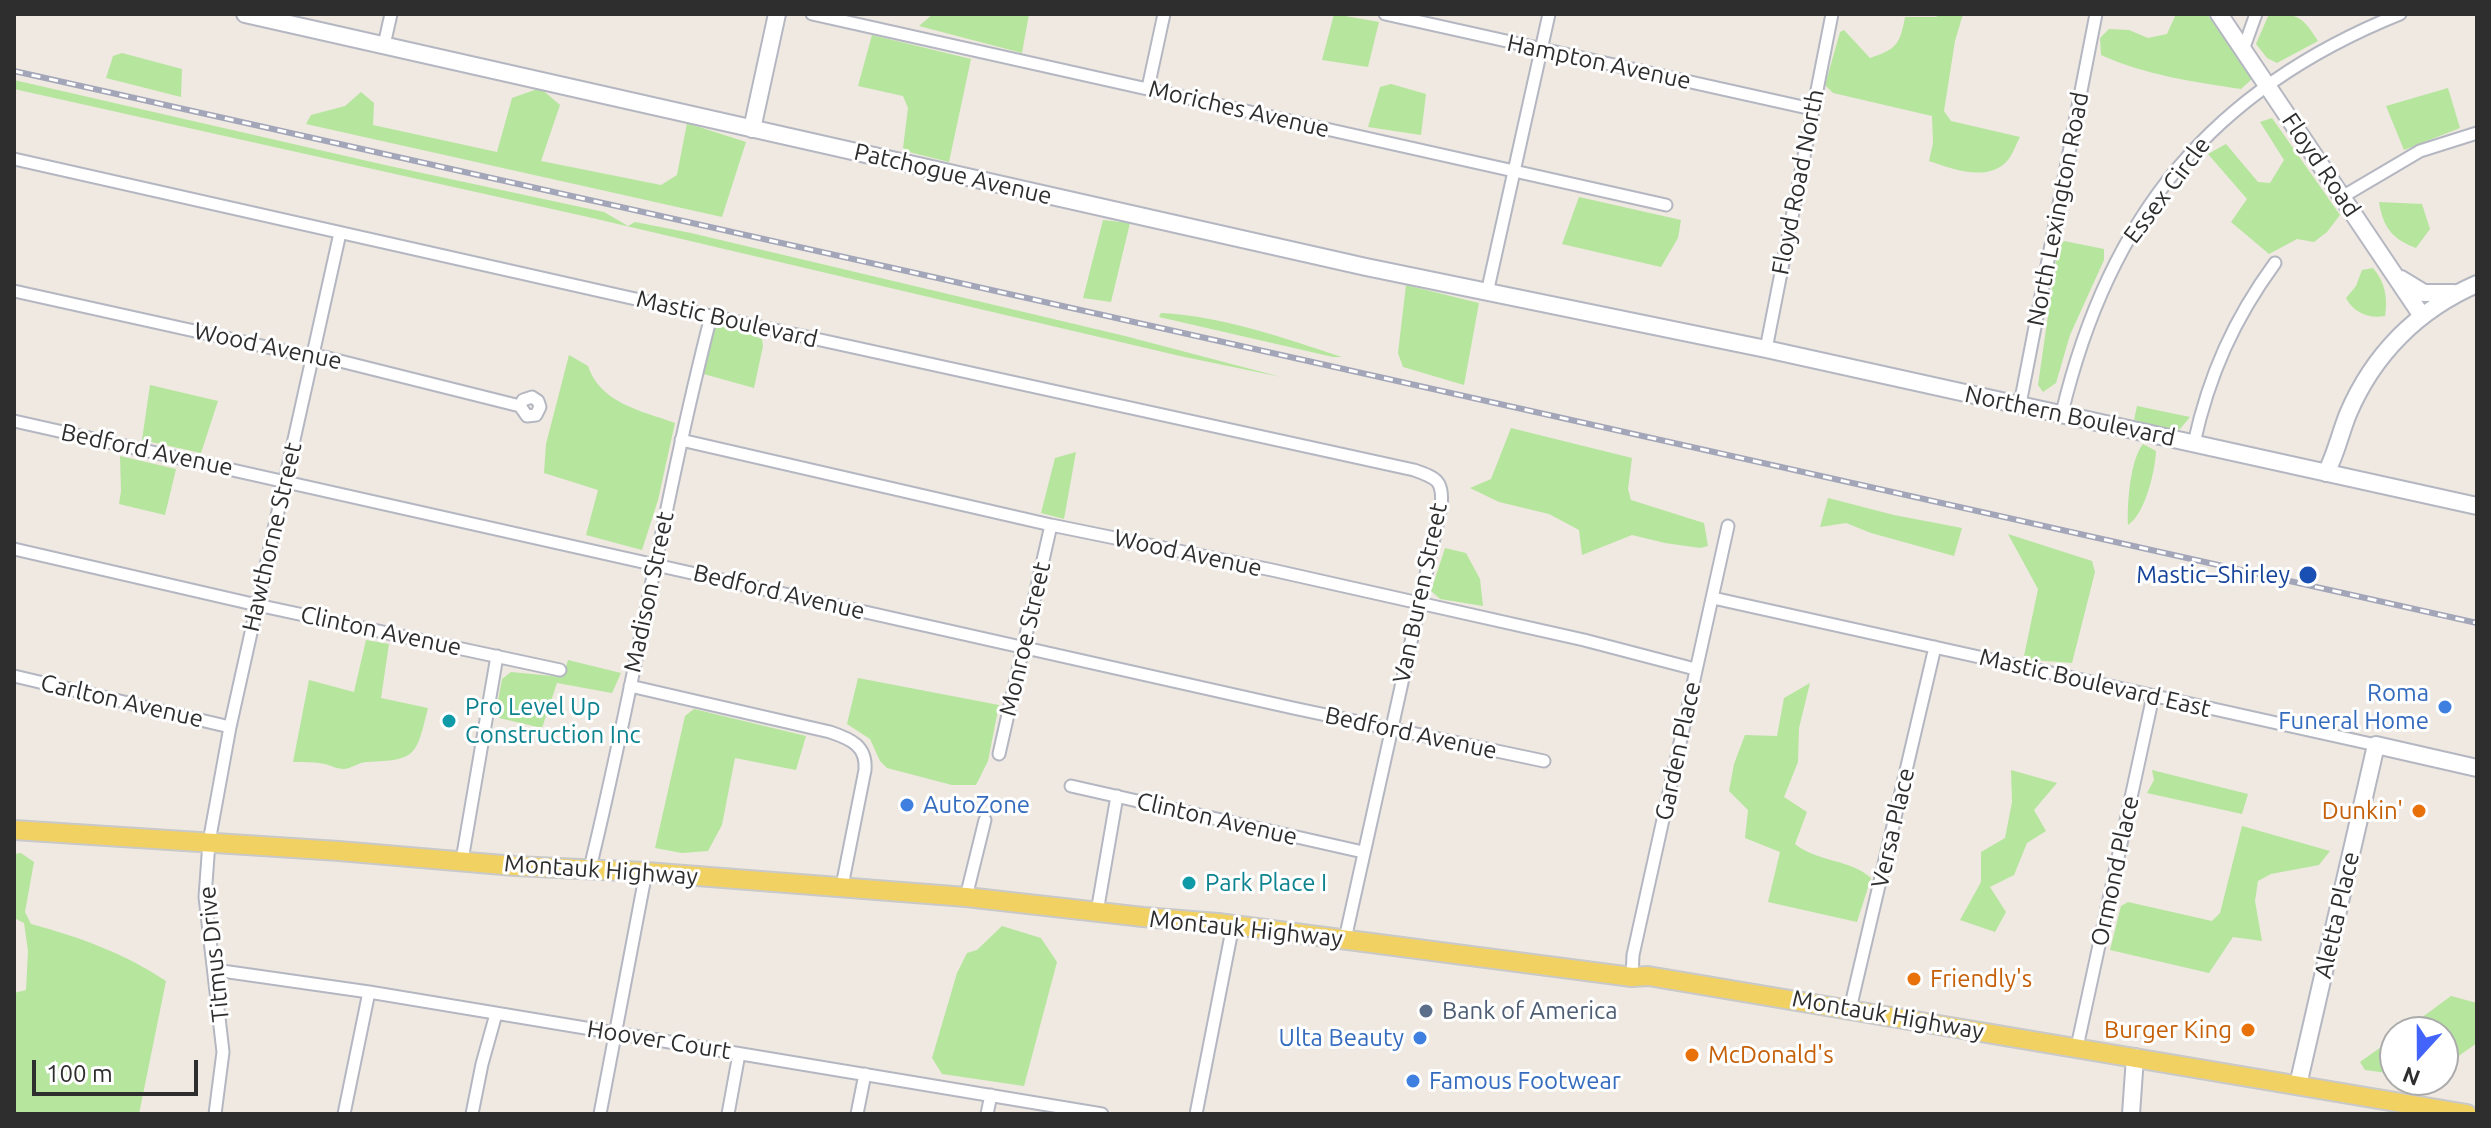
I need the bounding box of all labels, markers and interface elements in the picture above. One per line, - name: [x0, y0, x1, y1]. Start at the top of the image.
- street label: Hampton Avenue: [1504, 28, 1694, 96]
- street label: Moriches Avenue: [1146, 74, 1332, 144]
- street label: Floyd Road North: [1766, 87, 1830, 277]
- street label: North Lexington Road: [2021, 90, 2095, 328]
- street label: Floyd Road: [2276, 108, 2366, 222]
- street label: Essex Circle: [2118, 131, 2216, 249]
- street label: Patchogue Avenue: [851, 137, 1055, 211]
- street label: Mastic Boulevard: [634, 284, 820, 354]
- street label: Wood Avenue: [191, 316, 345, 376]
- street label: Northern Boulevard: [1962, 380, 2178, 452]
- street label: Bedford Avenue: [58, 418, 236, 482]
- street label: Hawthorne Street: [236, 440, 308, 634]
- street label: Van Buren Street: [1387, 500, 1453, 686]
- street label: Madison Street: [618, 509, 680, 675]
- street label: Wood Avenue: [1111, 523, 1265, 583]
- street label: Bedford Avenue: [690, 558, 868, 626]
- street label: Monroe Street: [993, 559, 1057, 719]
- place label: Mastic–Shirley: [2136, 561, 2290, 589]
- marker: Mastic–Shirley: [2297, 564, 2319, 586]
- street label: Clinton Avenue: [298, 600, 464, 662]
- street label: Mastic Boulevard East: [1977, 642, 2213, 724]
- street label: Carlton Avenue: [38, 668, 206, 734]
- street label: Garden Place: [1649, 679, 1707, 823]
- place label: Roma Funeral Home: [2278, 679, 2429, 735]
- place label: Pro Level Up Construction Inc: [465, 693, 641, 749]
- marker: Roma Funeral Home: [2436, 698, 2454, 716]
- street label: Bedford Avenue: [1322, 701, 1500, 765]
- marker: Pro Level Up Construction Inc: [440, 712, 458, 730]
- street label: Versa Place: [1865, 765, 1921, 891]
- street label: Clinton Avenue: [1134, 787, 1300, 851]
- place label: AutoZone: [923, 791, 1030, 819]
- street label: Ormond Place: [2085, 793, 2145, 949]
- marker: AutoZone: [898, 796, 916, 814]
- place label: Dunkin': [2322, 797, 2403, 825]
- marker: Dunkin': [2410, 802, 2428, 820]
- street label: Montauk Highway: [503, 849, 699, 891]
- street label: Aletta Place: [2308, 849, 2366, 981]
- place label: Park Place I: [1205, 869, 1327, 897]
- marker: Park Place I: [1180, 874, 1198, 892]
- street label: Titmus Drive: [193, 885, 235, 1023]
- street label: Montauk Highway: [1148, 905, 1344, 953]
- place label: Friendly's: [1930, 965, 2032, 993]
- marker: Friendly's: [1905, 970, 1923, 988]
- street label: Montauk Highway: [1790, 984, 1986, 1046]
- place label: Bank of America: [1442, 997, 1617, 1025]
- marker: Bank of America: [1417, 1002, 1435, 1020]
- street label: Hoover Court: [585, 1014, 733, 1066]
- place label: Burger King: [2104, 1016, 2232, 1044]
- north arrow: [2379, 1016, 2459, 1096]
- marker: Burger King: [2239, 1021, 2257, 1039]
- place label: Ulta Beauty: [1279, 1024, 1404, 1052]
- marker: Ulta Beauty: [1411, 1029, 1429, 1047]
- place label: McDonald's: [1708, 1041, 1834, 1069]
- scale bar: [36, 1044, 202, 1094]
- marker: McDonald's: [1683, 1046, 1701, 1064]
- text: 100 m: [46, 1060, 113, 1087]
- text: N: [2399, 1062, 2423, 1092]
- place label: Famous Footwear: [1429, 1067, 1621, 1095]
- marker: Famous Footwear: [1404, 1072, 1422, 1090]

